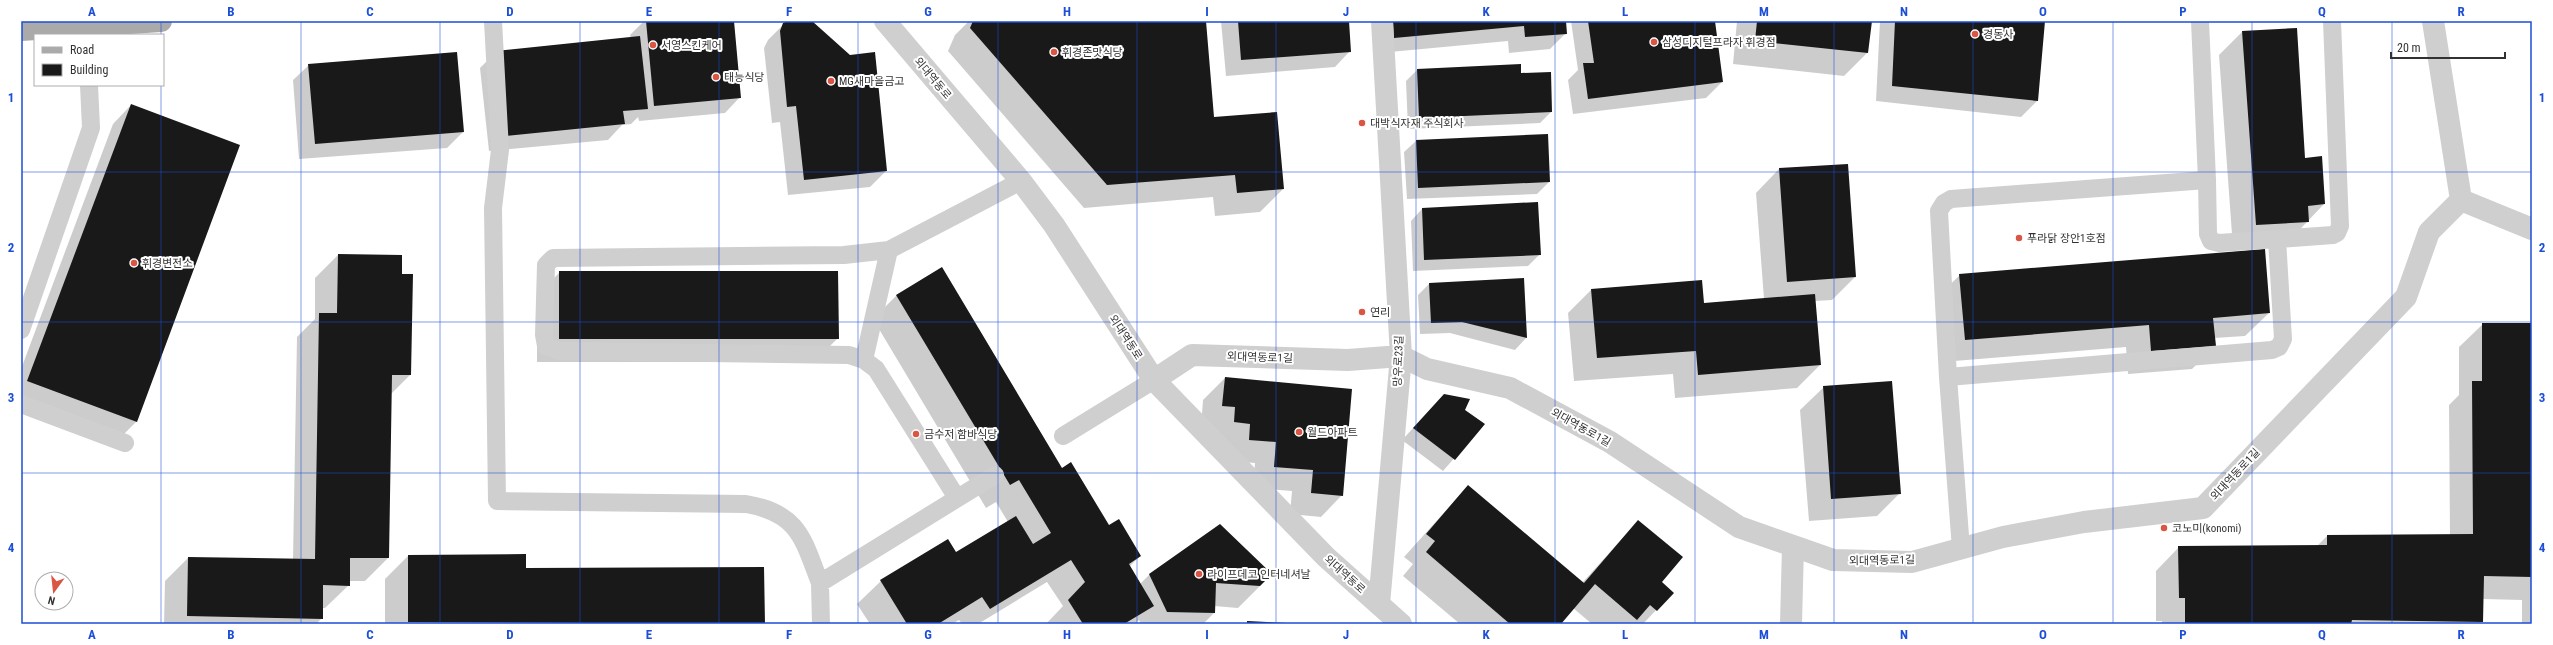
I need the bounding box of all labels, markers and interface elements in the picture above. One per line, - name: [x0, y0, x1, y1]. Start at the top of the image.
- text: A: [88, 4, 96, 19]
- text: B: [227, 4, 235, 19]
- text: C: [366, 4, 374, 19]
- text: D: [506, 4, 514, 19]
- text: E: [646, 4, 653, 19]
- text: F: [786, 4, 792, 19]
- text: G: [924, 4, 932, 19]
- text: H: [1063, 4, 1071, 19]
- text: I: [1205, 4, 1209, 19]
- text: J: [1343, 4, 1349, 19]
- text: K: [1482, 4, 1490, 19]
- text: L: [1622, 4, 1628, 19]
- text: M: [1759, 4, 1769, 19]
- text: N: [1900, 4, 1908, 19]
- text: O: [2039, 4, 2047, 19]
- text: P: [2179, 4, 2187, 19]
- text: Q: [2318, 4, 2326, 19]
- text: R: [2457, 4, 2465, 19]
- place label: 경동사: [1983, 28, 2013, 41]
- marker: 경동사: [1970, 29, 1980, 39]
- legend: [34, 34, 164, 86]
- scale bar: [2391, 34, 2505, 60]
- place label: 삼성디지털프라자 휘경점: [1662, 36, 1776, 49]
- marker: 삼성디지털프라자 휘경점: [1649, 37, 1659, 47]
- place label: 서영스킨케어: [661, 39, 722, 52]
- marker: 서영스킨케어: [648, 40, 658, 50]
- text: 20 m: [2397, 41, 2421, 55]
- text: Road: [70, 43, 94, 57]
- place label: 휘경존맛식당: [1062, 46, 1123, 59]
- marker: 휘경존맛식당: [1049, 47, 1059, 57]
- street label: 외대역동로: [911, 55, 954, 102]
- text: Building: [70, 63, 108, 77]
- place label: 태능식당: [724, 71, 764, 84]
- marker: 태능식당: [711, 72, 721, 82]
- place label: MG새마을금고: [839, 75, 904, 88]
- marker: MG새마을금고: [826, 76, 836, 86]
- text: 1: [8, 90, 14, 105]
- text: 1: [2539, 90, 2545, 105]
- place label: 대박식자재 주식회사: [1370, 117, 1464, 130]
- marker: 대박식자재 주식회사: [1357, 118, 1367, 128]
- place label: 푸라닭 장안1호점: [2027, 232, 2106, 245]
- marker: 푸라닭 장안1호점: [2014, 233, 2024, 243]
- text: 2: [8, 240, 15, 255]
- text: 2: [2539, 240, 2546, 255]
- place label: 휘경변전소: [142, 257, 193, 270]
- marker: 휘경변전소: [129, 258, 139, 268]
- place label: 연리: [1370, 306, 1390, 319]
- marker: 연리: [1357, 307, 1367, 317]
- street label: 외대역동로: [1106, 313, 1145, 362]
- street label: 망우로23길: [1391, 335, 1406, 387]
- street label: 외대역동로1길: [1227, 350, 1293, 365]
- text: 3: [8, 390, 14, 405]
- text: 3: [2539, 390, 2545, 405]
- street label: 외대역동로1길: [1549, 406, 1613, 449]
- place label: 월드아파트: [1307, 426, 1358, 439]
- marker: 월드아파트: [1294, 427, 1304, 437]
- place label: 금수저 함바식당: [924, 428, 997, 441]
- marker: 금수저 함바식당: [911, 429, 921, 439]
- street label: 외대역동로1길: [2208, 446, 2263, 503]
- place label: 코노미(konomi): [2172, 522, 2241, 535]
- marker: 코노미(konomi): [2159, 523, 2169, 533]
- text: 4: [8, 540, 15, 555]
- text: 4: [2539, 540, 2546, 555]
- street label: 외대역동로: [1322, 553, 1368, 596]
- street label: 외대역동로1길: [1849, 553, 1915, 568]
- place label: 라이프데코 인터네셔날: [1207, 568, 1311, 581]
- marker: 라이프데코 인터네셔날: [1194, 569, 1204, 579]
- north arrow: [34, 571, 74, 611]
- text: N: [46, 593, 56, 607]
- text: A: [88, 627, 96, 642]
- text: B: [227, 627, 235, 642]
- text: C: [366, 627, 374, 642]
- text: D: [506, 627, 514, 642]
- text: E: [646, 627, 653, 642]
- text: F: [786, 627, 792, 642]
- text: G: [924, 627, 932, 642]
- text: H: [1063, 627, 1071, 642]
- text: I: [1205, 627, 1209, 642]
- text: J: [1343, 627, 1349, 642]
- text: K: [1482, 627, 1490, 642]
- text: L: [1622, 627, 1628, 642]
- text: M: [1759, 627, 1769, 642]
- text: N: [1900, 627, 1908, 642]
- text: O: [2039, 627, 2047, 642]
- text: P: [2179, 627, 2187, 642]
- text: Q: [2318, 627, 2326, 642]
- text: R: [2457, 627, 2465, 642]

